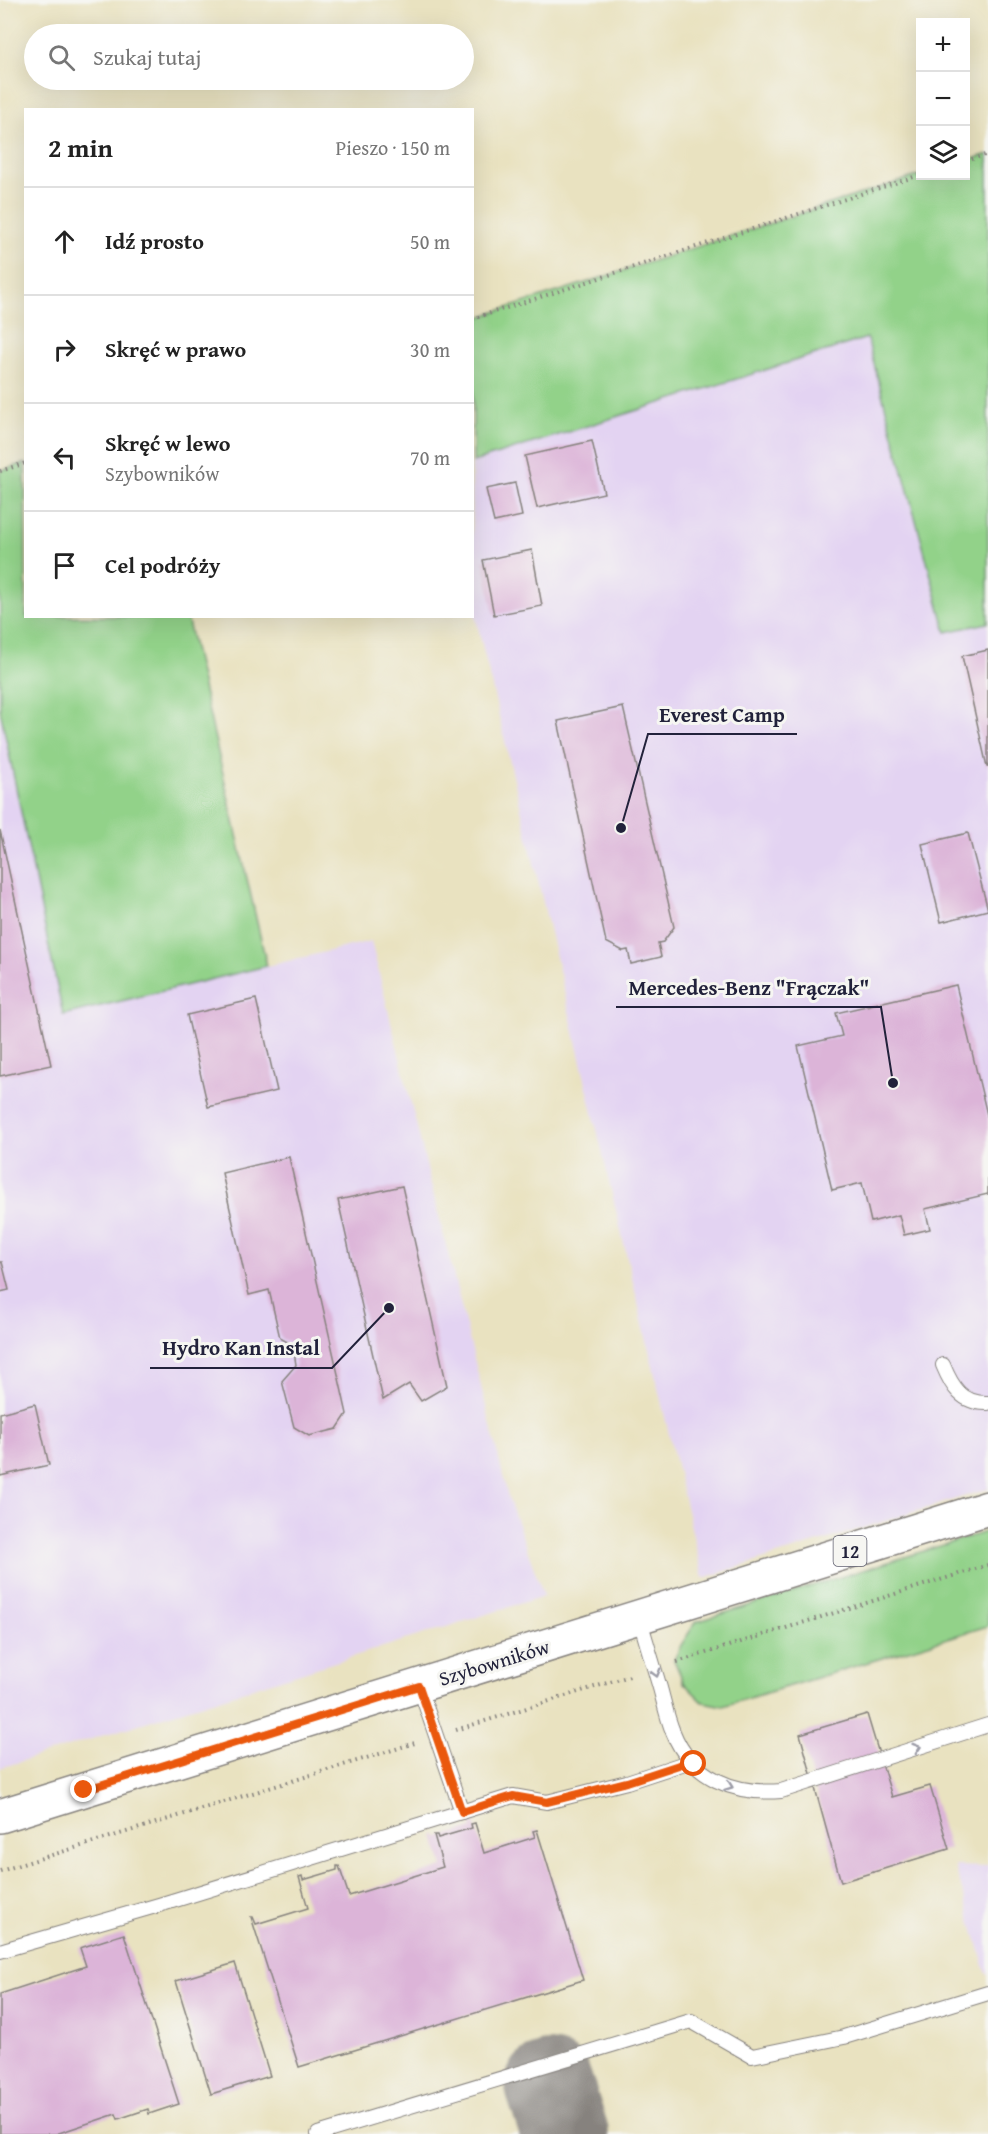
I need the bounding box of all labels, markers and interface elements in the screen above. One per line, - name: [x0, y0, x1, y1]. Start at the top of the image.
- map controls: [916, 18, 970, 180]
- button: +: [916, 18, 970, 72]
- search box: [24, 24, 474, 90]
- icon: search: [45, 41, 78, 74]
- text: Szukaj tutaj: [93, 41, 201, 73]
- button: −: [916, 72, 970, 126]
- button: layers: [916, 126, 970, 180]
- text: 2 min: [48, 128, 113, 167]
- text: Pieszo · 150 m: [336, 133, 450, 162]
- icon: ahead: [48, 225, 81, 258]
- text: Idź prosto: [105, 225, 204, 257]
- text: 50 m: [410, 227, 450, 256]
- icon: right: [48, 333, 81, 366]
- text: Skręć w prawo: [105, 333, 246, 365]
- text: 30 m: [410, 335, 450, 364]
- text: Skręć w lewo: [105, 427, 231, 459]
- icon: left: [48, 441, 81, 474]
- text: 70 m: [410, 443, 450, 472]
- text: Szybowników: [105, 459, 219, 488]
- icon: arrive: [48, 549, 81, 582]
- text: Cel podróży: [105, 549, 220, 581]
- callout: Everest Camp: [648, 695, 797, 734]
- text: Everest Camp: [659, 699, 785, 730]
- callout: Mercedes-Benz "Frączak": [616, 968, 881, 1007]
- text: Mercedes-Benz "Frączak": [629, 972, 870, 1003]
- callout: Hydro Kan Instal: [150, 1329, 332, 1368]
- text: Hydro Kan Instal: [162, 1332, 320, 1363]
- road number: 12: [834, 1536, 866, 1566]
- street label: Szybowników: [435, 1631, 554, 1693]
- one-way arrow: [649, 1667, 661, 1678]
- one-way arrow: [911, 1743, 922, 1755]
- route start: [680, 1750, 706, 1776]
- route end: [70, 1776, 96, 1802]
- one-way arrow: [724, 1778, 734, 1791]

